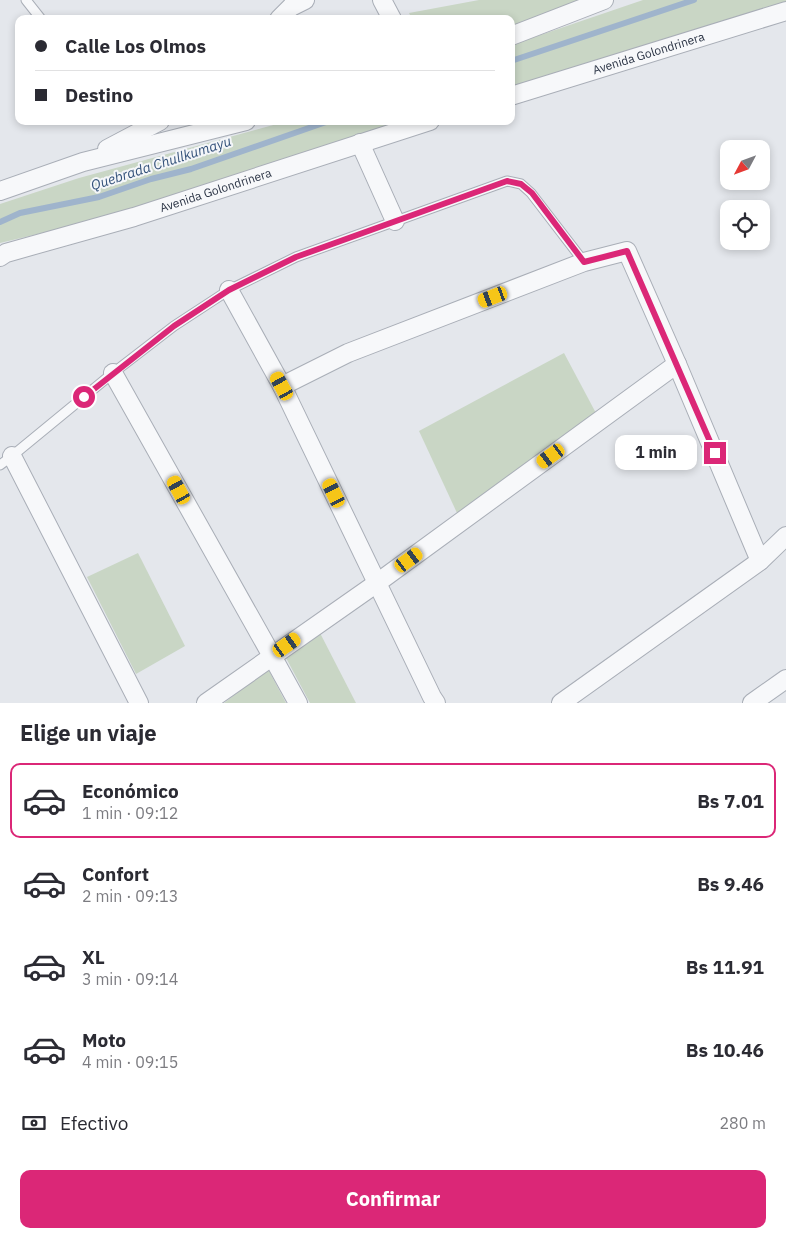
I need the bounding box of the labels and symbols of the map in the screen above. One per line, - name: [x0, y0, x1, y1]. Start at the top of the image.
- street label: Avenida Golondrinera: [591, 28, 707, 77]
- water label: Quebrada Chullkumayu: [89, 132, 234, 194]
- north arrow: [720, 140, 770, 190]
- street label: Avenida Golondrinera: [158, 165, 274, 215]
- car: [476, 285, 509, 309]
- car: [268, 369, 295, 403]
- route start: [73, 386, 95, 408]
- callout: 1 min: [615, 436, 698, 470]
- car: [534, 441, 567, 471]
- route end: [704, 442, 726, 464]
- car: [165, 473, 192, 507]
- car: [320, 476, 347, 510]
- car: [392, 545, 425, 575]
- car: [270, 630, 303, 660]

